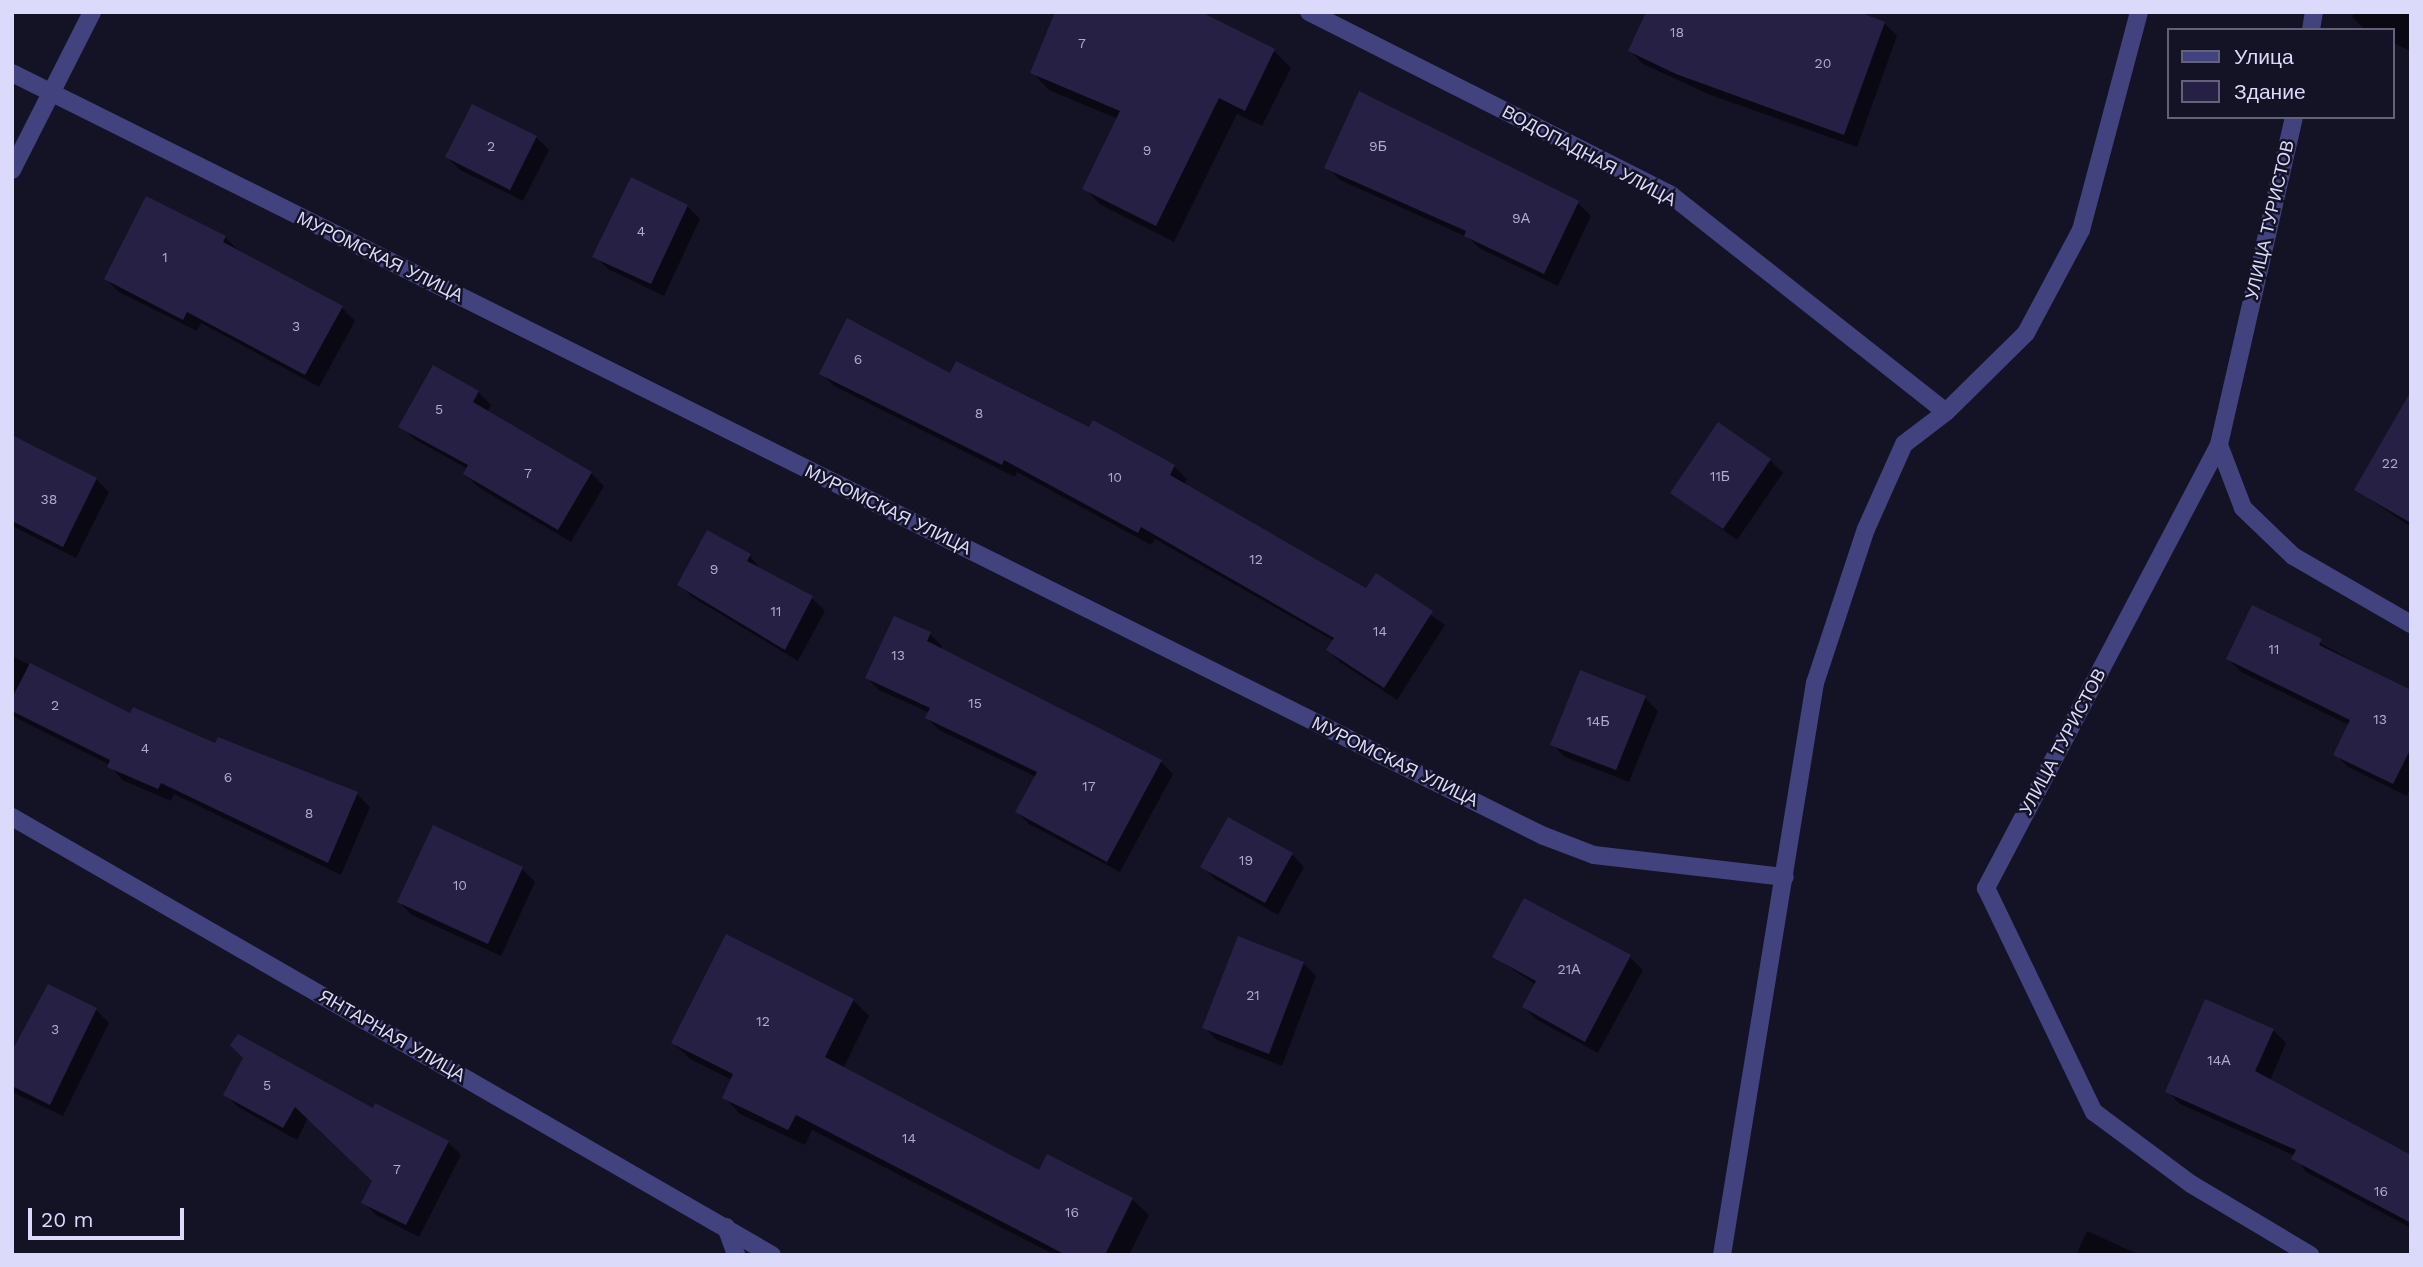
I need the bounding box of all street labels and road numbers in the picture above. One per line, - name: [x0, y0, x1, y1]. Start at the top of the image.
- street label: ВОДОПАДНАЯ УЛИЦА: [1498, 101, 1680, 211]
- street label: УЛИЦА ТУРИСТОВ: [2241, 138, 2299, 302]
- street label: МУРОМСКАЯ УЛИЦА: [293, 207, 467, 307]
- street label: МУРОМСКАЯ УЛИЦА: [801, 460, 975, 560]
- street label: УЛИЦА ТУРИСТОВ: [2015, 665, 2111, 819]
- street label: МУРОМСКАЯ УЛИЦА: [1308, 712, 1482, 812]
- street label: ЯНТАРНАЯ УЛИЦА: [315, 985, 469, 1087]

